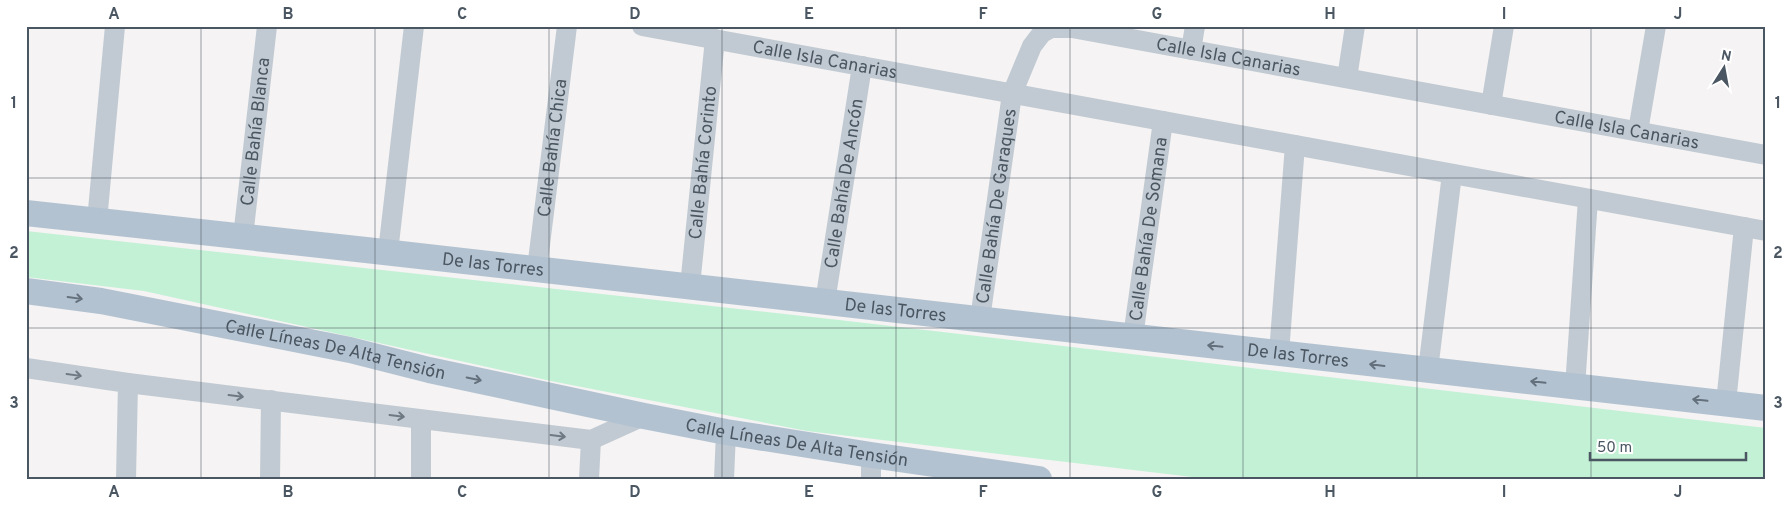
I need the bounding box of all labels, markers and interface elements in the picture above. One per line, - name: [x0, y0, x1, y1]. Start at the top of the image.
- text: A: [108, 5, 120, 25]
- text: B: [282, 5, 294, 25]
- text: C: [457, 5, 467, 25]
- text: D: [629, 5, 641, 25]
- text: E: [804, 5, 814, 25]
- text: F: [978, 5, 988, 25]
- text: G: [1152, 5, 1162, 25]
- text: H: [1324, 5, 1336, 25]
- text: I: [1502, 5, 1506, 25]
- text: J: [1674, 5, 1682, 25]
- street label: Calle Isla Canarias: [1154, 34, 1302, 83]
- street label: Calle Isla Canarias: [750, 36, 899, 85]
- north arrow: [1700, 42, 1750, 92]
- text: N: [1720, 47, 1733, 66]
- street label: Calle Bahía Blanca: [237, 56, 276, 207]
- street label: Calle Bahía Chica: [534, 78, 573, 219]
- street label: Calle Bahía Corinto: [685, 85, 723, 241]
- text: 1: [11, 94, 17, 114]
- text: 1: [1775, 94, 1781, 114]
- street label: Calle Bahía De Ancón: [820, 97, 870, 270]
- street label: Calle Isla Canarias: [1552, 106, 1701, 156]
- street label: Calle Bahía De Garaques: [972, 107, 1023, 306]
- street label: Calle Bahía De Somana: [1125, 136, 1174, 323]
- text: 2: [9, 244, 19, 264]
- text: 2: [1773, 244, 1783, 264]
- street label: De las Torres: [441, 249, 545, 283]
- one-way arrow: [66, 293, 82, 303]
- street label: De las Torres: [843, 294, 948, 328]
- street label: Calle Líneas De Alta Tensión: [223, 316, 447, 386]
- street label: De las Torres: [1246, 340, 1350, 374]
- one-way arrow: [1208, 341, 1224, 351]
- one-way arrow: [1369, 360, 1385, 370]
- one-way arrow: [66, 370, 82, 380]
- one-way arrow: [465, 375, 481, 385]
- one-way arrow: [1531, 378, 1547, 387]
- one-way arrow: [227, 391, 243, 401]
- text: 3: [9, 394, 19, 414]
- text: 3: [1773, 394, 1783, 414]
- one-way arrow: [1692, 395, 1708, 405]
- one-way arrow: [389, 411, 405, 421]
- street label: Calle Líneas De Alta Tensión: [683, 414, 910, 473]
- scale bar: [1590, 430, 1746, 462]
- one-way arrow: [550, 431, 566, 441]
- text: 50 m: [1597, 439, 1632, 458]
- text: A: [108, 483, 120, 503]
- text: B: [282, 483, 294, 503]
- text: C: [457, 483, 467, 503]
- text: D: [629, 483, 641, 503]
- text: E: [804, 483, 814, 503]
- text: F: [978, 483, 988, 503]
- text: G: [1152, 483, 1162, 503]
- text: H: [1324, 483, 1336, 503]
- text: I: [1502, 483, 1506, 503]
- text: J: [1674, 483, 1682, 503]

